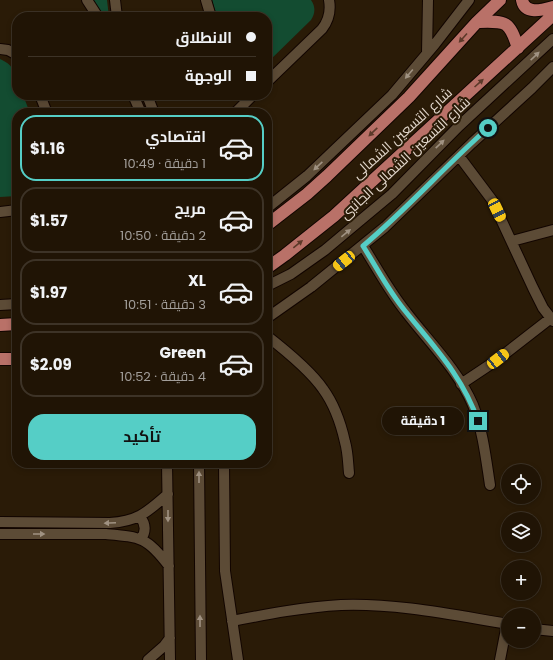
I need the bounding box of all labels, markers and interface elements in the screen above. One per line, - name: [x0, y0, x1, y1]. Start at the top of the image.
- text: الانطلاق: [176, 27, 232, 48]
- one-way arrow: [459, 33, 468, 42]
- one-way arrow: [530, 51, 541, 60]
- text: الوجهة: [185, 65, 232, 86]
- one-way arrow: [405, 68, 414, 79]
- one-way arrow: [473, 79, 484, 88]
- street label: شارع التسعين الشمالى: [347, 83, 457, 183]
- street label: شارع التسعين الشمالى الجانبى: [335, 92, 475, 224]
- route start: [479, 119, 497, 137]
- text: اقتصادي: [146, 126, 206, 147]
- one-way arrow: [368, 127, 378, 136]
- icon: car: [218, 130, 254, 166]
- text: $1.16: [30, 138, 65, 159]
- one-way arrow: [435, 139, 445, 149]
- text: 1 دقيقة · 10:49: [123, 154, 206, 173]
- one-way arrow: [313, 161, 323, 171]
- car: [486, 197, 508, 223]
- text: مريح: [174, 198, 206, 219]
- icon: car: [218, 202, 254, 238]
- text: $1.57: [30, 210, 68, 231]
- text: 2 دقيقة · 10:50: [120, 226, 206, 245]
- one-way arrow: [340, 229, 351, 238]
- one-way arrow: [293, 240, 304, 249]
- car: [331, 249, 357, 273]
- text: XL: [188, 270, 206, 291]
- icon: car: [218, 274, 254, 310]
- text: $1.97: [30, 282, 67, 303]
- text: 3 دقيقة · 10:51: [124, 295, 206, 314]
- text: Green: [160, 342, 206, 363]
- icon: car: [218, 346, 254, 382]
- car: [485, 347, 511, 371]
- text: $2.09: [30, 354, 72, 375]
- text: 4 دقيقة · 10:52: [120, 367, 206, 386]
- callout: 1 دقيقة: [382, 407, 464, 435]
- text: 1 دقيقة: [401, 411, 445, 430]
- route end: [469, 412, 487, 430]
- button: تأكيد: [28, 414, 256, 460]
- map controls: [501, 464, 541, 648]
- button: locate: [501, 464, 541, 504]
- one-way arrow: [196, 470, 202, 483]
- one-way arrow: [165, 510, 171, 523]
- button: layers: [501, 512, 541, 552]
- one-way arrow: [103, 520, 116, 526]
- one-way arrow: [33, 531, 46, 537]
- button: +: [501, 560, 541, 600]
- button: −: [501, 608, 541, 648]
- one-way arrow: [197, 614, 203, 627]

